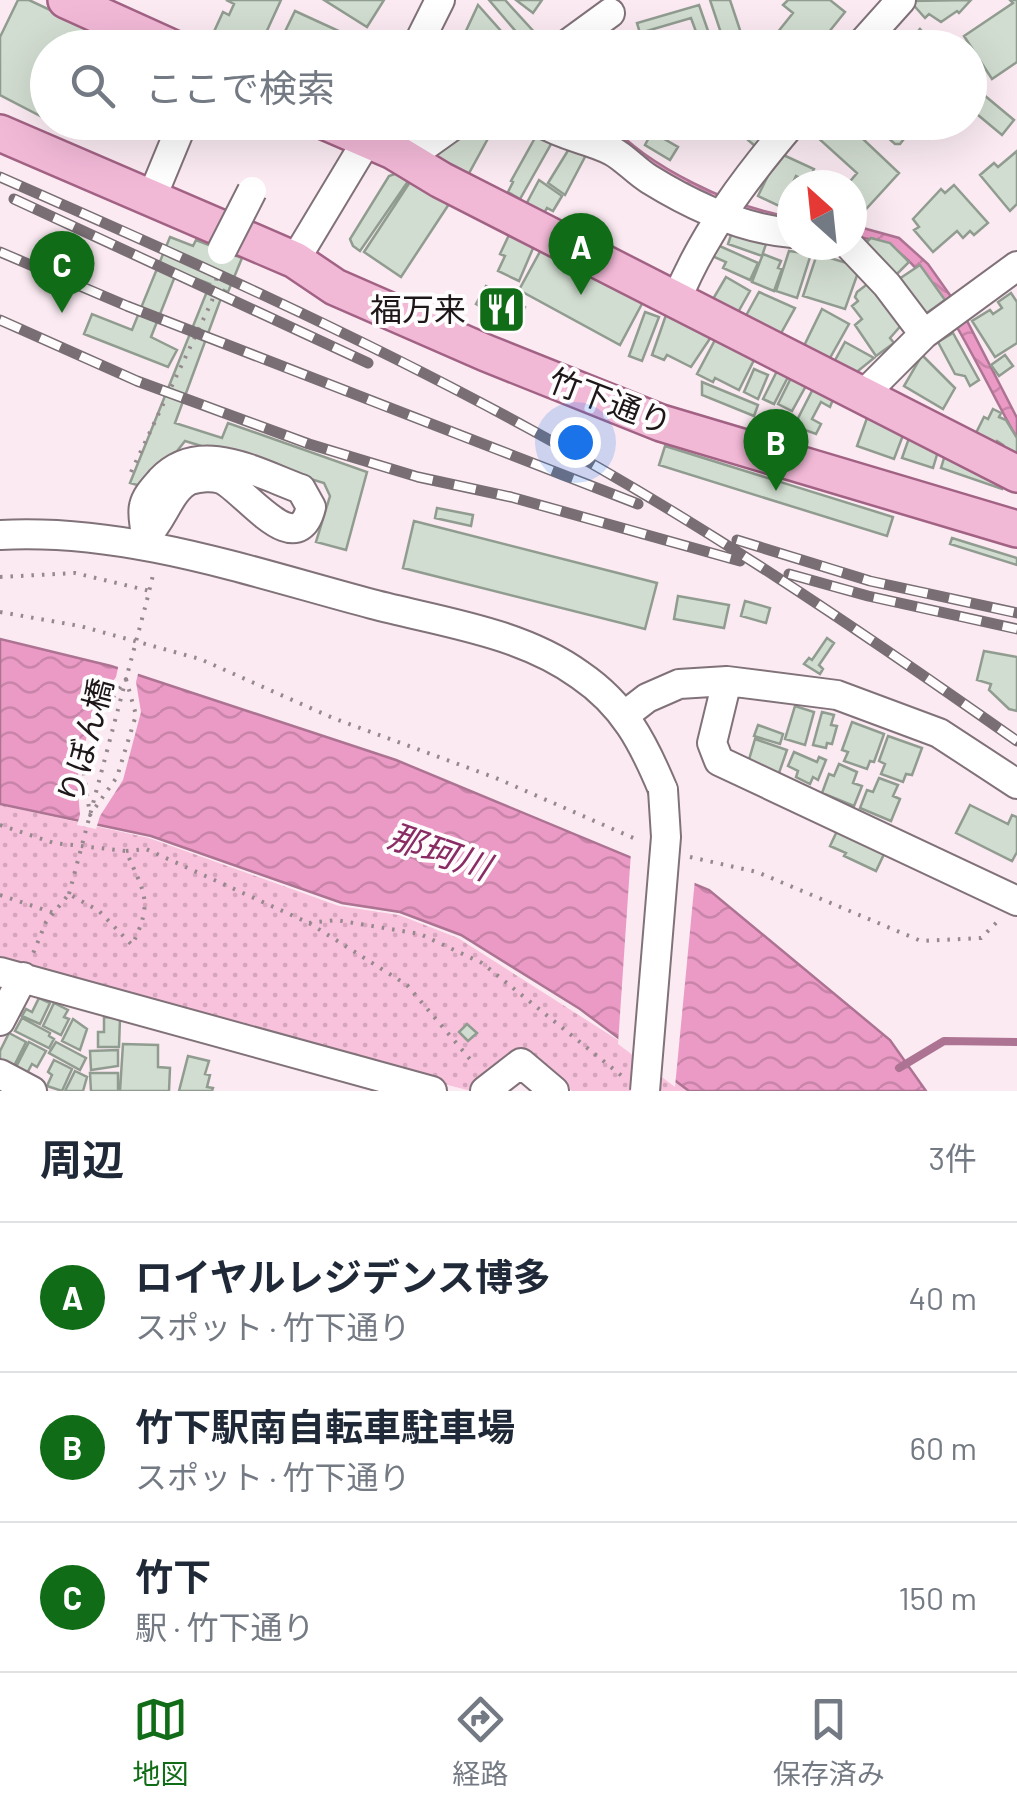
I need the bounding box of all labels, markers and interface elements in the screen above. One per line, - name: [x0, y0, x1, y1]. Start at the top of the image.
- search box: [30, 30, 987, 140]
- icon: search: [65, 58, 120, 113]
- text: ここで検索: [145, 64, 335, 110]
- north arrow: [777, 170, 867, 260]
- pin: A: [548, 212, 614, 295]
- pin: C: [30, 230, 94, 313]
- restaurant icon: 福万来: [475, 284, 527, 336]
- place label: 福万来: [370, 289, 466, 327]
- street label: 竹下通り: [544, 359, 677, 441]
- pin: B: [744, 408, 808, 491]
- your location: [550, 417, 601, 468]
- street label: りぼん橋: [49, 674, 119, 807]
- water label: 那珂川: [383, 813, 500, 888]
- text: 周辺: [40, 1133, 124, 1183]
- text: 3件: [929, 1138, 977, 1176]
- text: ロイヤルレジデンス博多: [135, 1253, 551, 1299]
- text: A: [62, 1278, 83, 1316]
- text: 40 m: [908, 1278, 977, 1316]
- text: スポット · 竹下通り: [135, 1307, 411, 1345]
- text: 竹下駅南自転車駐車場: [135, 1403, 515, 1449]
- text: B: [63, 1428, 82, 1466]
- text: 60 m: [910, 1428, 977, 1466]
- text: スポット · 竹下通り: [135, 1457, 411, 1495]
- text: 竹下: [135, 1553, 211, 1599]
- text: C: [63, 1578, 82, 1616]
- text: 150 m: [898, 1578, 977, 1616]
- text: 駅 · 竹下通り: [135, 1607, 315, 1645]
- tab: 地図: [132, 1692, 188, 1792]
- tab: 経路: [452, 1692, 509, 1792]
- tab: 保存済み: [773, 1692, 885, 1792]

